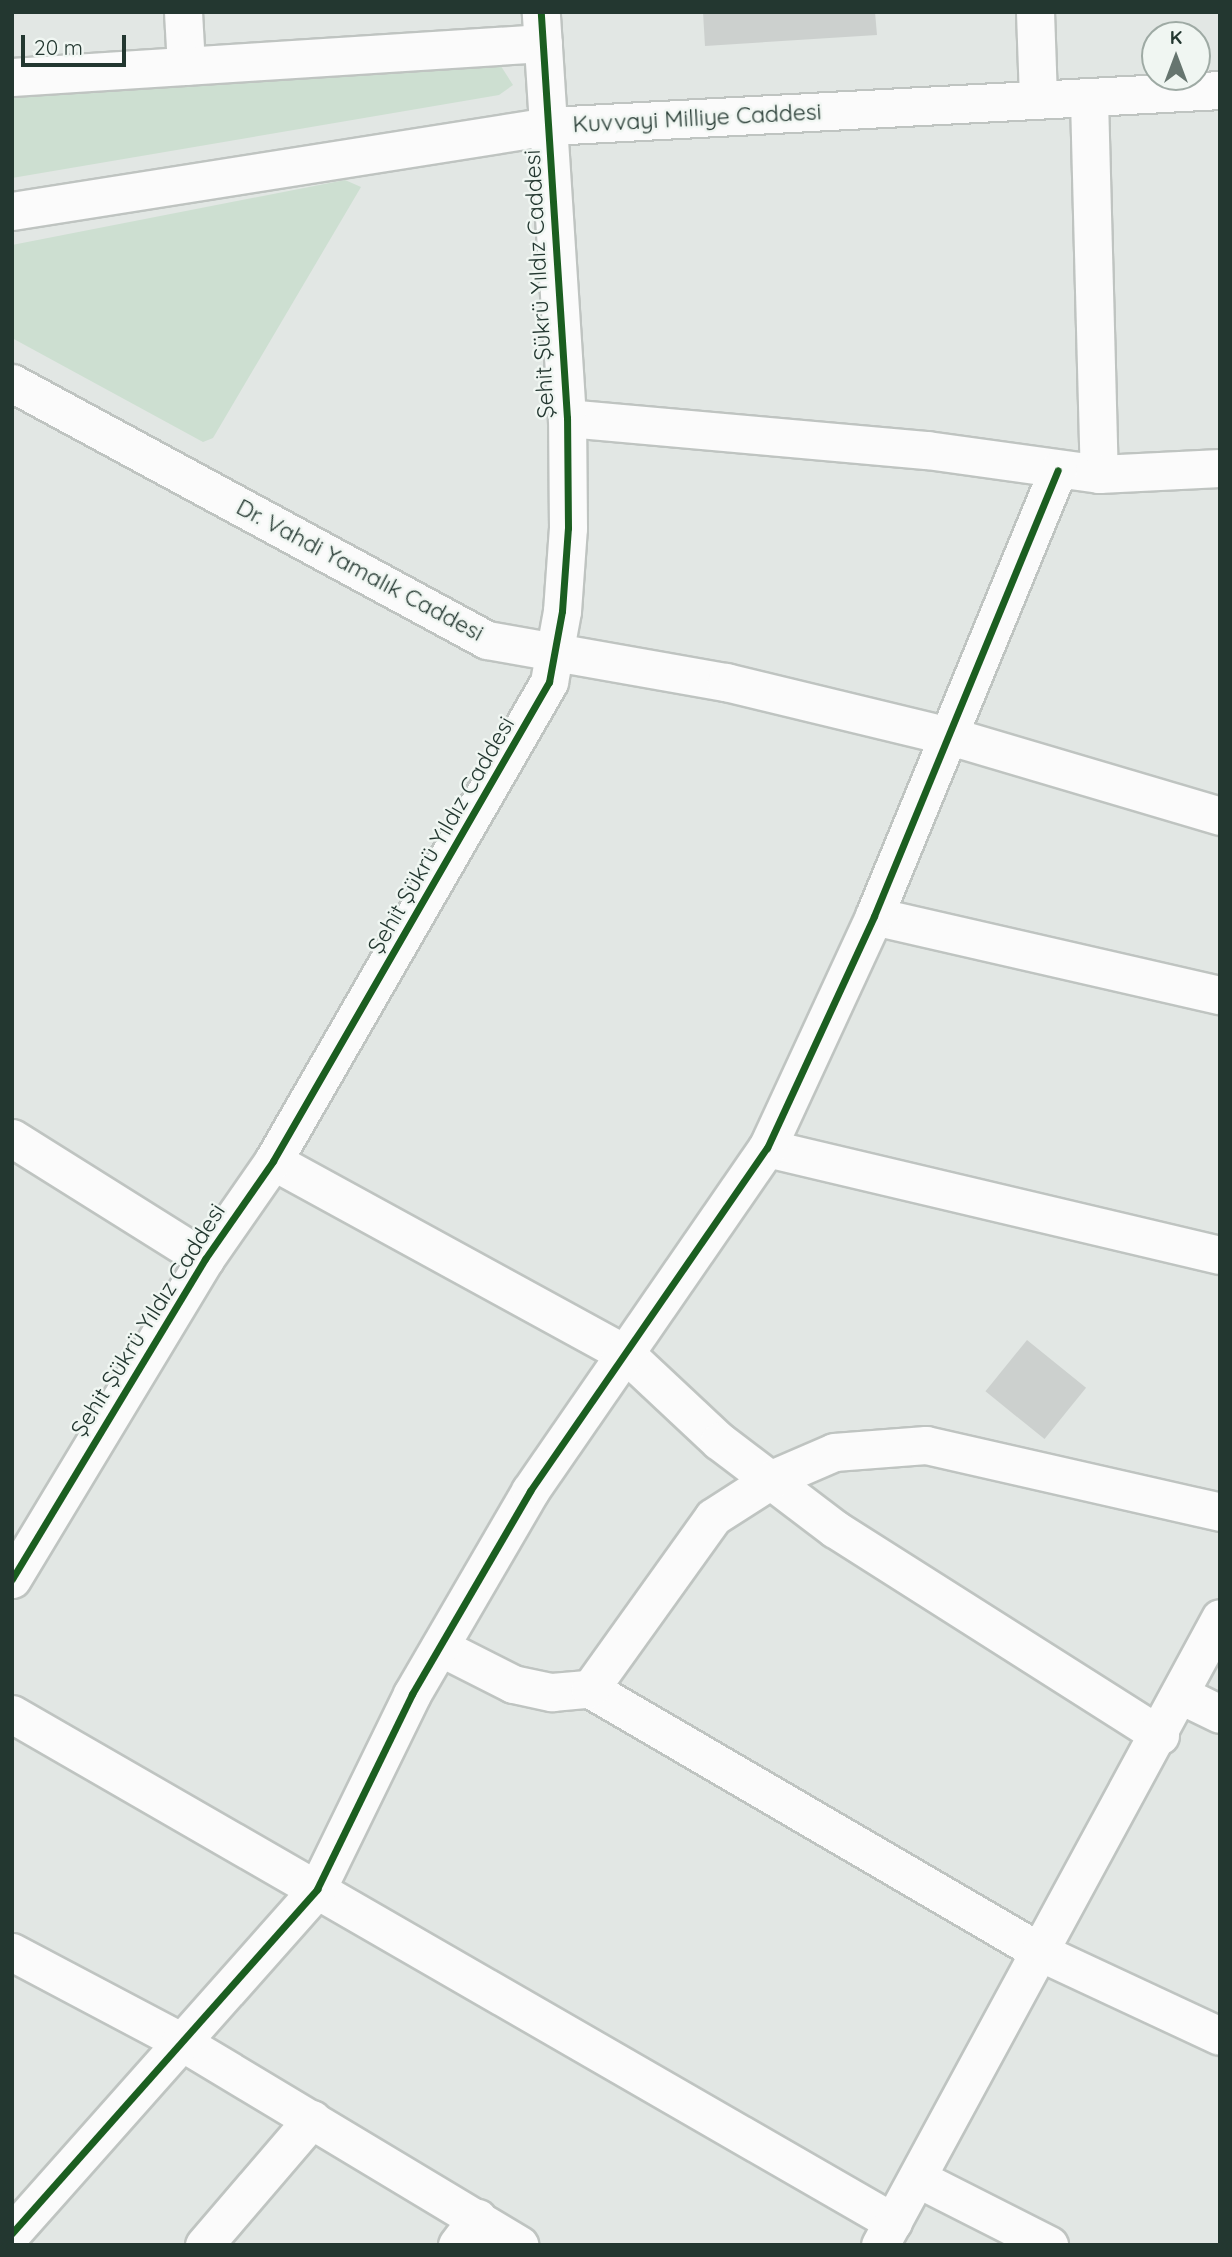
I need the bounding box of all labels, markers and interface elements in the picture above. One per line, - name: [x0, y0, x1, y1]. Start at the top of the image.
- scale bar: [24, 21, 130, 65]
- north arrow: [1141, 21, 1211, 91]
- text: K: [1170, 25, 1182, 49]
- text: 20 m: [34, 34, 83, 60]
- street label: Kuvvayi Milliye Caddesi: [572, 98, 822, 138]
- street label: Şehit Şükrü Yıldız Caddesi: [518, 149, 560, 419]
- street label: Dr. Vahdi Yamalık Caddesi: [232, 493, 488, 647]
- street label: Şehit Şükrü Yıldız Caddesi: [362, 712, 520, 958]
- street label: Şehit Şükrü Yıldız Caddesi: [65, 1199, 231, 1441]

